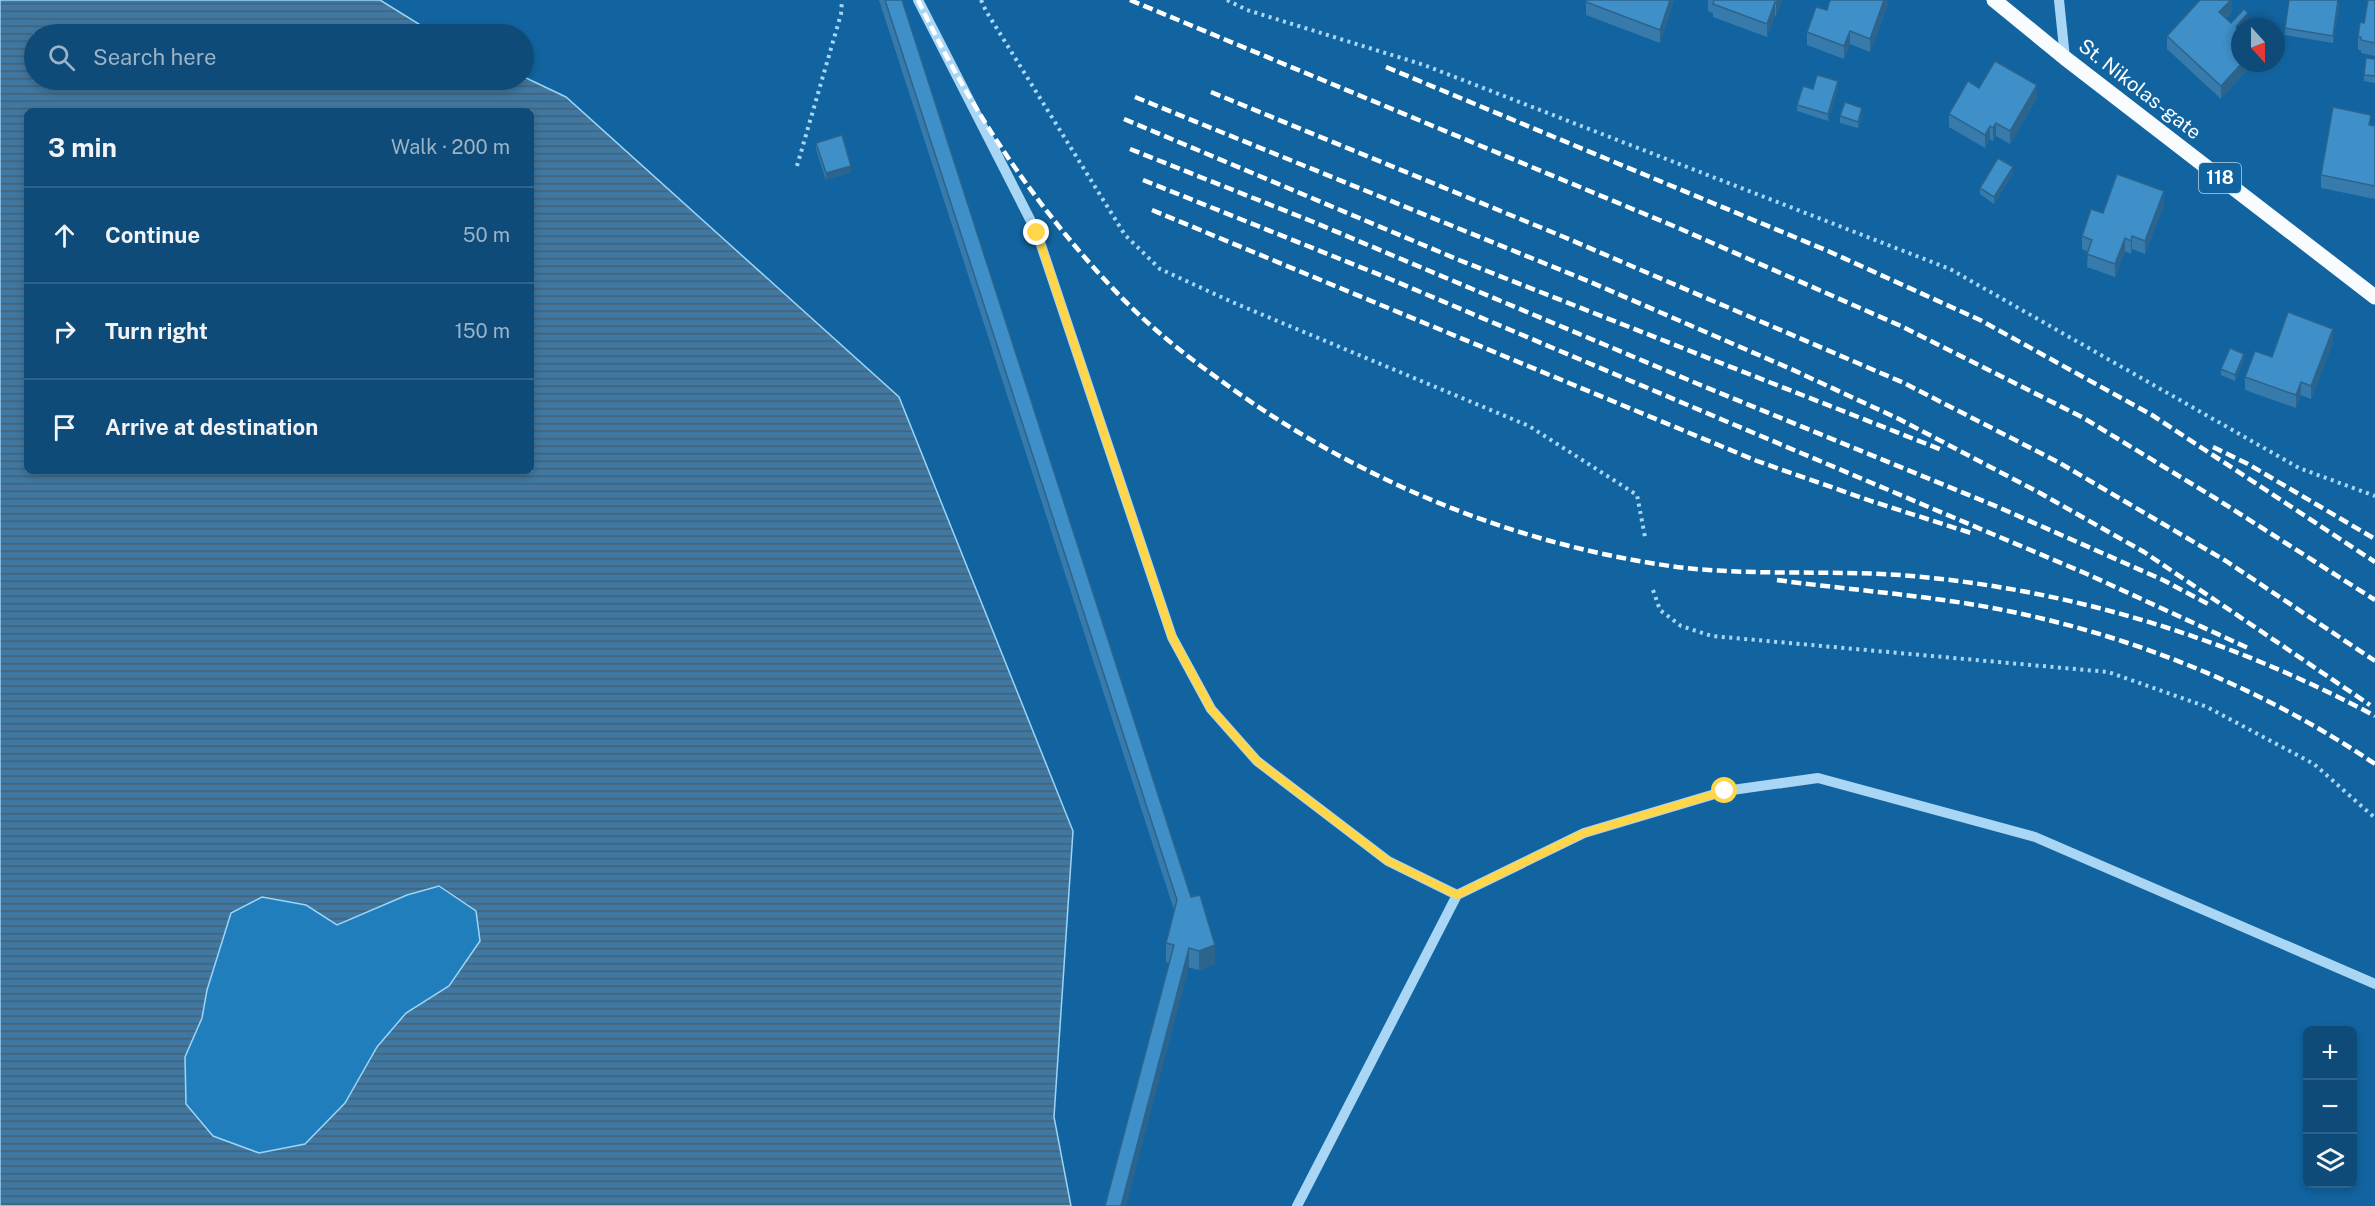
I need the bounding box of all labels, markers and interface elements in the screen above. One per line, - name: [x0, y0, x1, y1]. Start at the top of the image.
- north arrow: [2231, 18, 2285, 72]
- search box: [24, 24, 534, 90]
- street label: St. Nikolas-gate: [2074, 34, 2206, 144]
- icon: search: [45, 41, 78, 74]
- text: Search here: [93, 44, 217, 70]
- text: 3 min: [48, 132, 117, 163]
- text: Walk · 200 m: [391, 135, 510, 159]
- road number: 118: [2199, 163, 2241, 193]
- icon: ahead: [48, 219, 81, 252]
- route end: [1023, 219, 1049, 245]
- text: Continue: [105, 222, 200, 248]
- text: 50 m: [463, 223, 510, 247]
- icon: right: [48, 315, 81, 348]
- text: Turn right: [105, 318, 208, 344]
- text: 150 m: [455, 319, 510, 343]
- icon: arrive: [48, 411, 81, 444]
- text: Arrive at destination: [105, 414, 318, 440]
- route start: [1711, 777, 1737, 803]
- map controls: [2303, 1026, 2357, 1188]
- button: +: [2303, 1026, 2357, 1080]
- button: −: [2303, 1080, 2357, 1134]
- button: layers: [2303, 1134, 2357, 1188]

